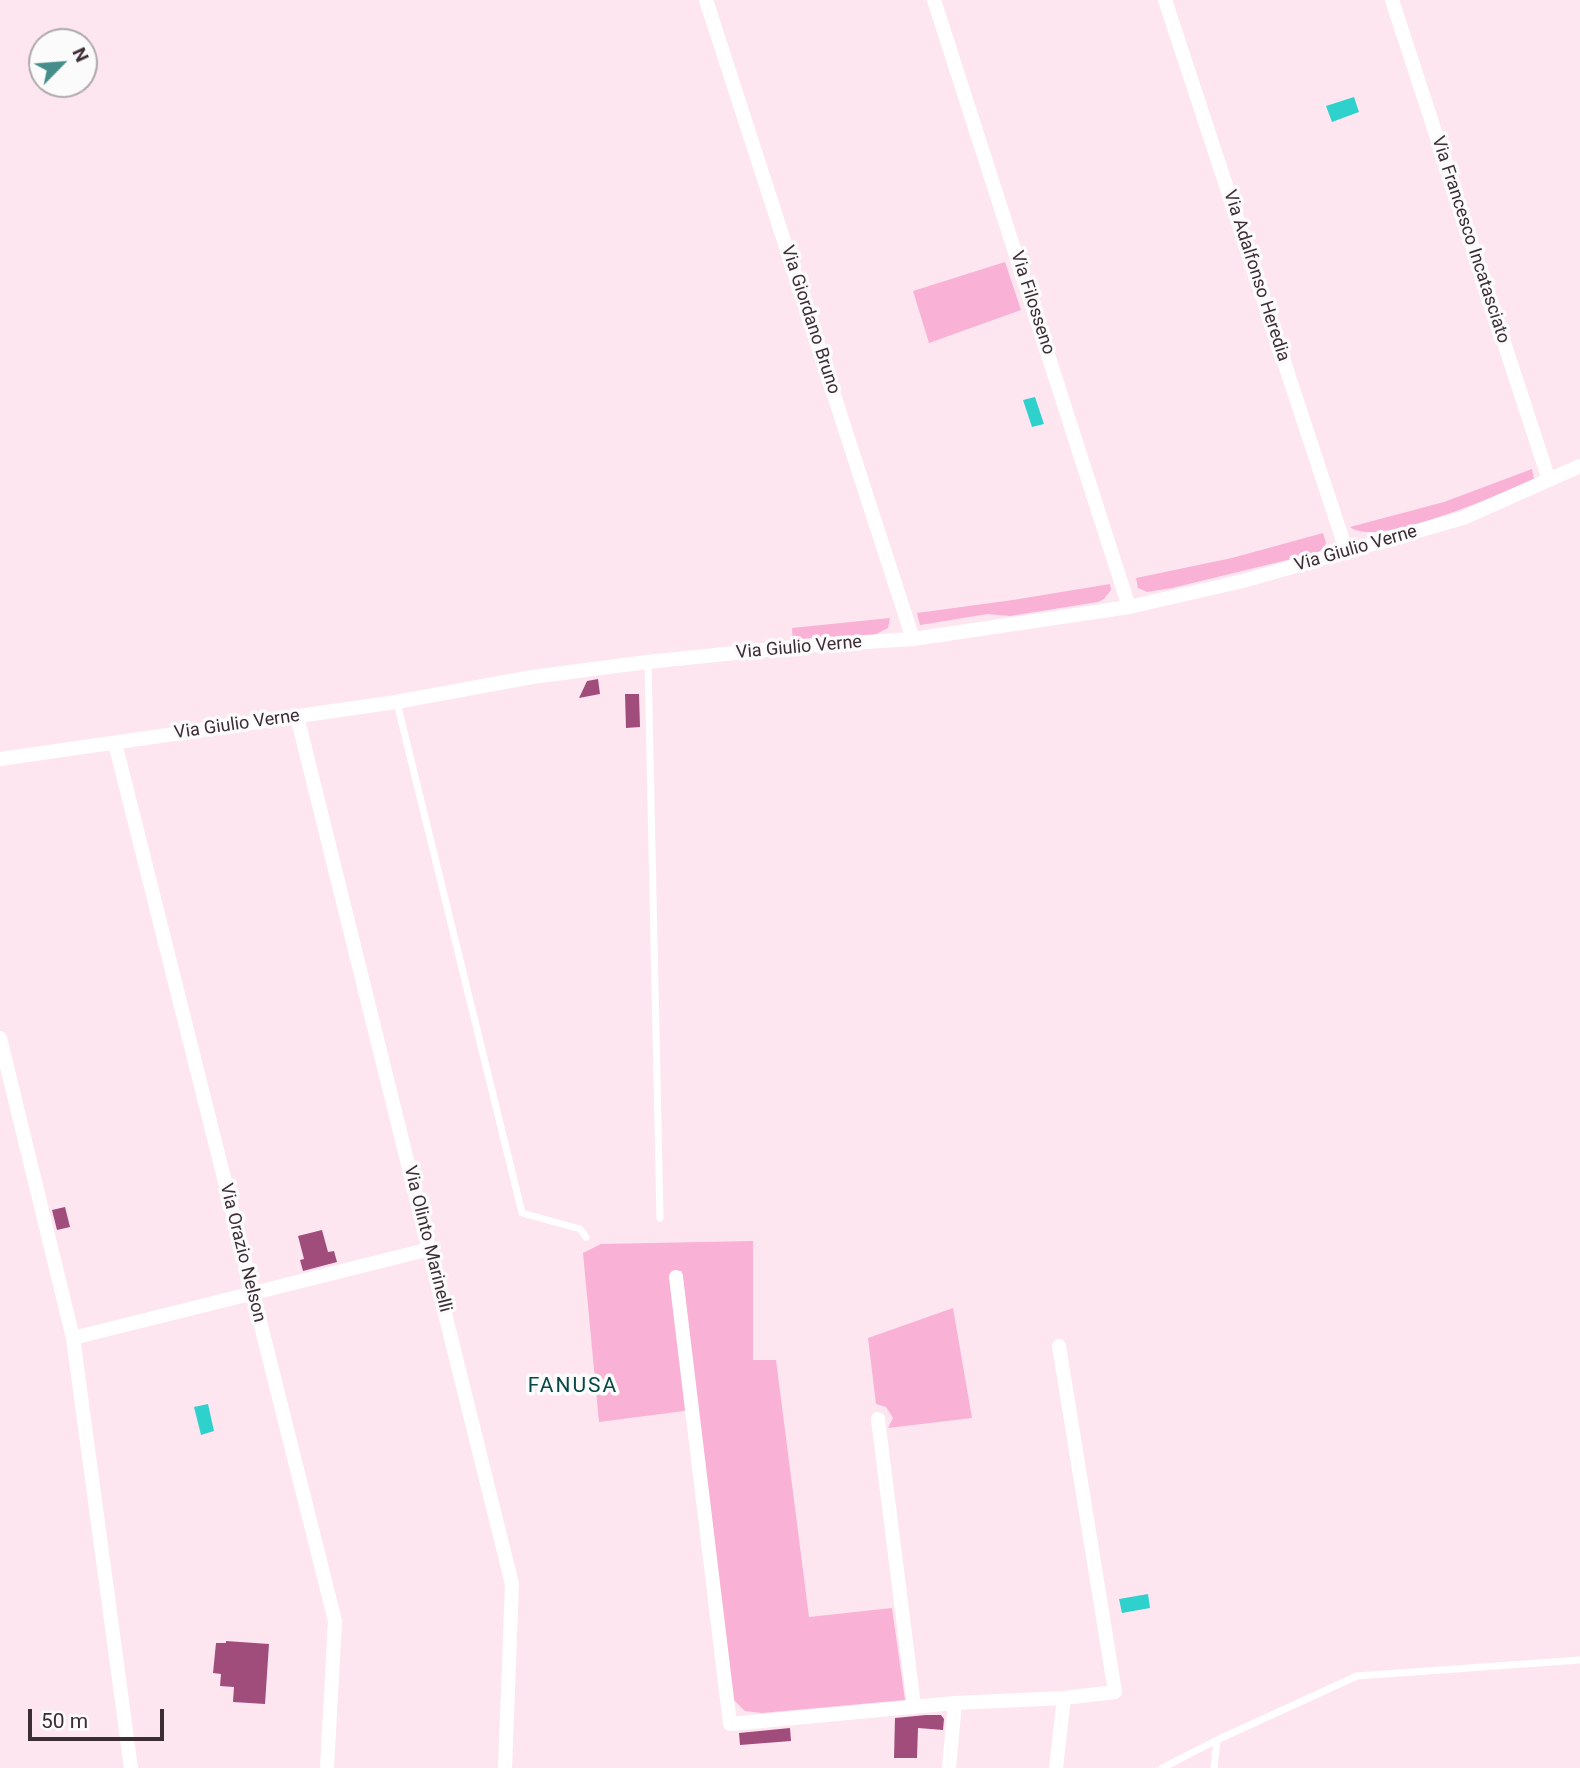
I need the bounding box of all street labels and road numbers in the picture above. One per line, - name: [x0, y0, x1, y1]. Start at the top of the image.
- street label: Via Francesco Incatasciato: [1426, 134, 1514, 346]
- street label: Via Adalfonso Heredia: [1218, 188, 1294, 364]
- street label: Via Giordano Bruno: [776, 243, 844, 397]
- street label: Via Filosseno: [1005, 249, 1059, 357]
- street label: Via Giulio Verne: [1292, 521, 1420, 577]
- street label: Via Giulio Verne: [735, 632, 863, 664]
- street label: Via Giulio Verne: [173, 706, 301, 744]
- street label: Via Olinto Marinelli: [398, 1164, 456, 1314]
- street label: Via Orazio Nelson: [214, 1181, 270, 1325]

